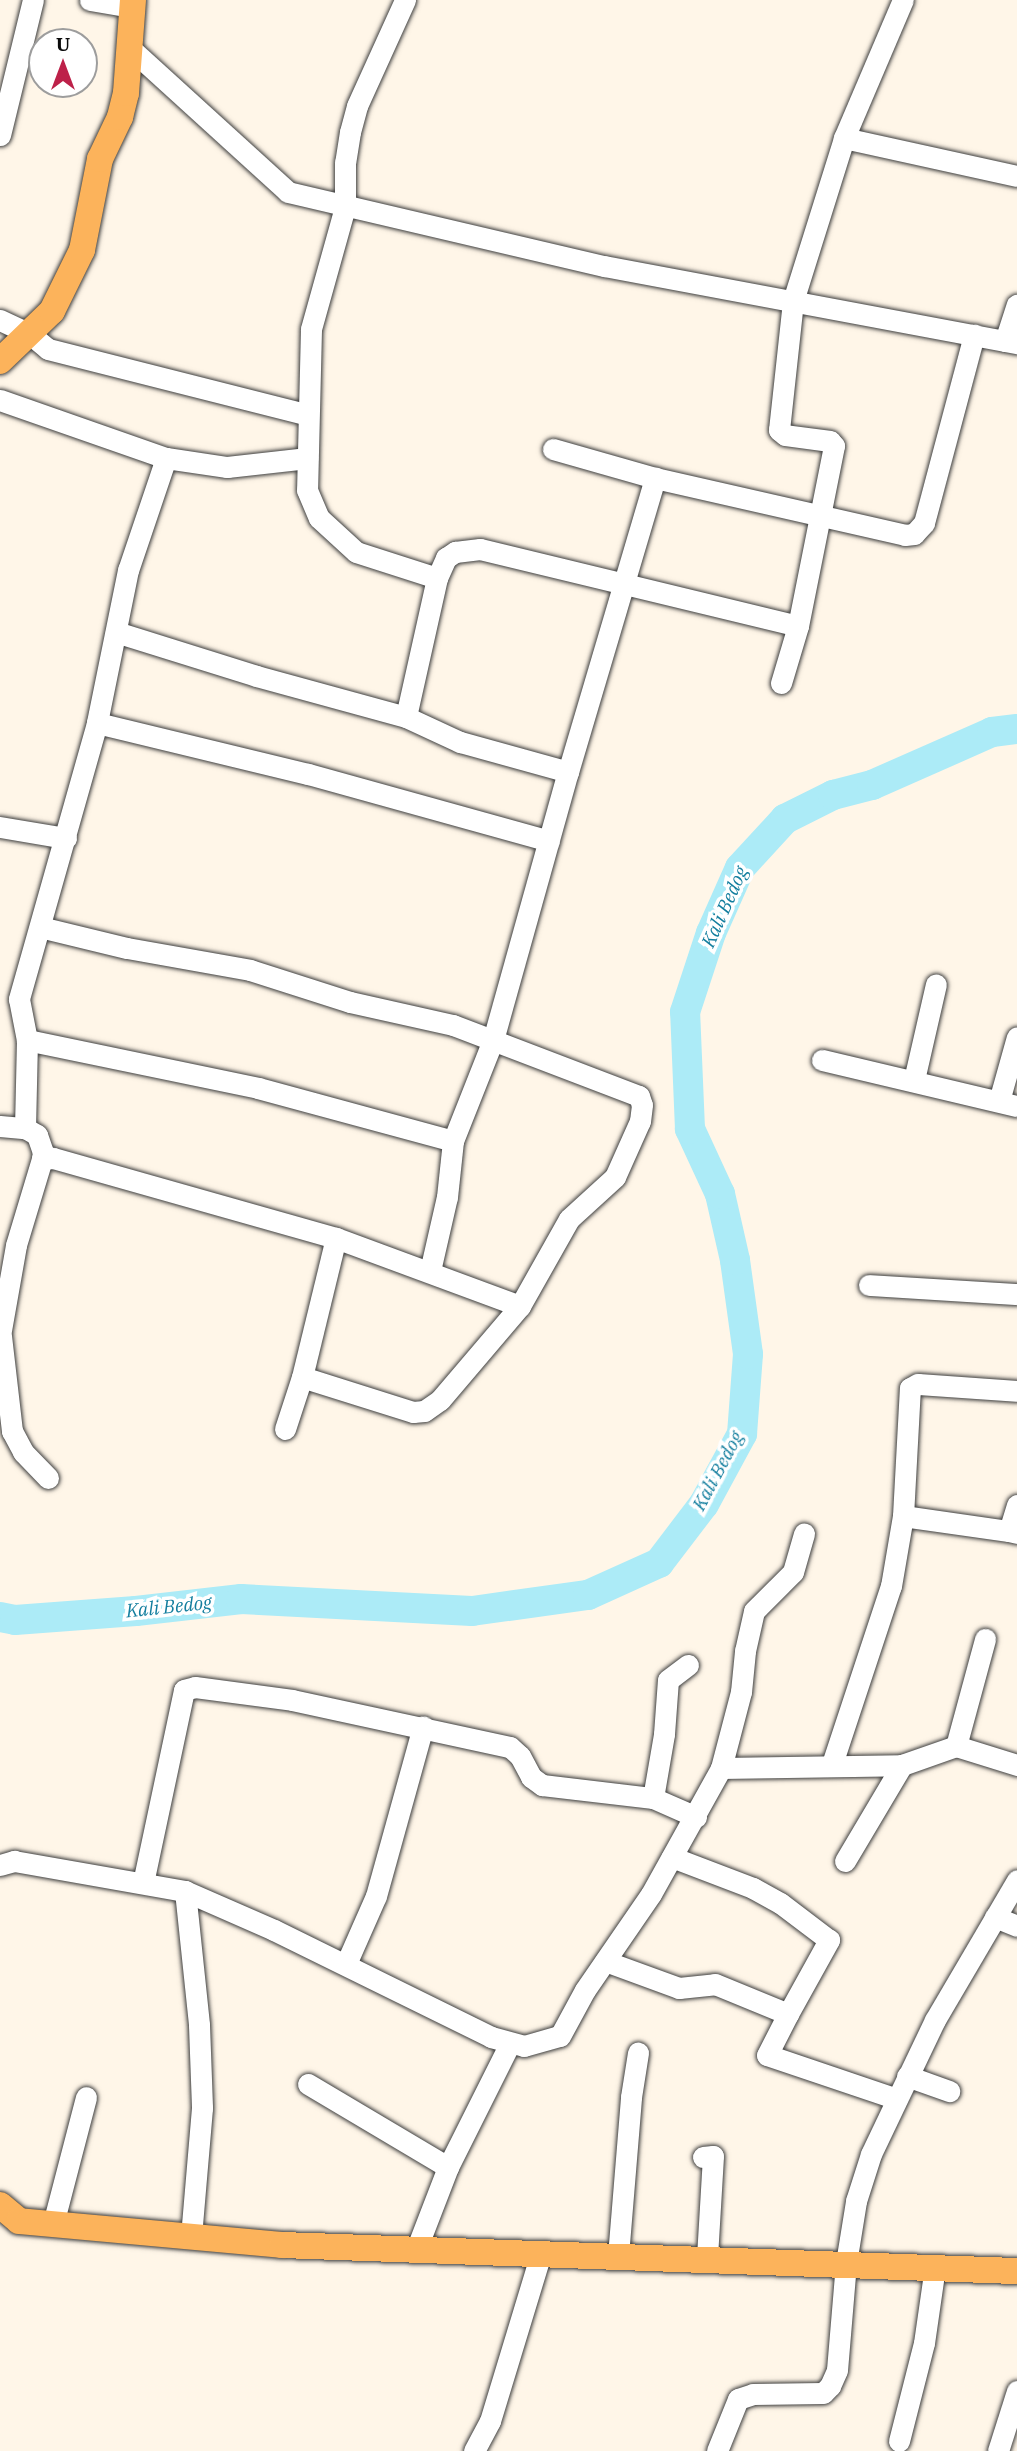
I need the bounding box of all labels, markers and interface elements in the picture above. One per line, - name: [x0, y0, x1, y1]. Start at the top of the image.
- north arrow: [28, 28, 98, 98]
- text: U: [56, 32, 70, 56]
- water label: Kali Bedog: [697, 863, 753, 951]
- water label: Kali Bedog: [688, 1428, 748, 1514]
- water label: Kali Bedog: [125, 1591, 213, 1623]

